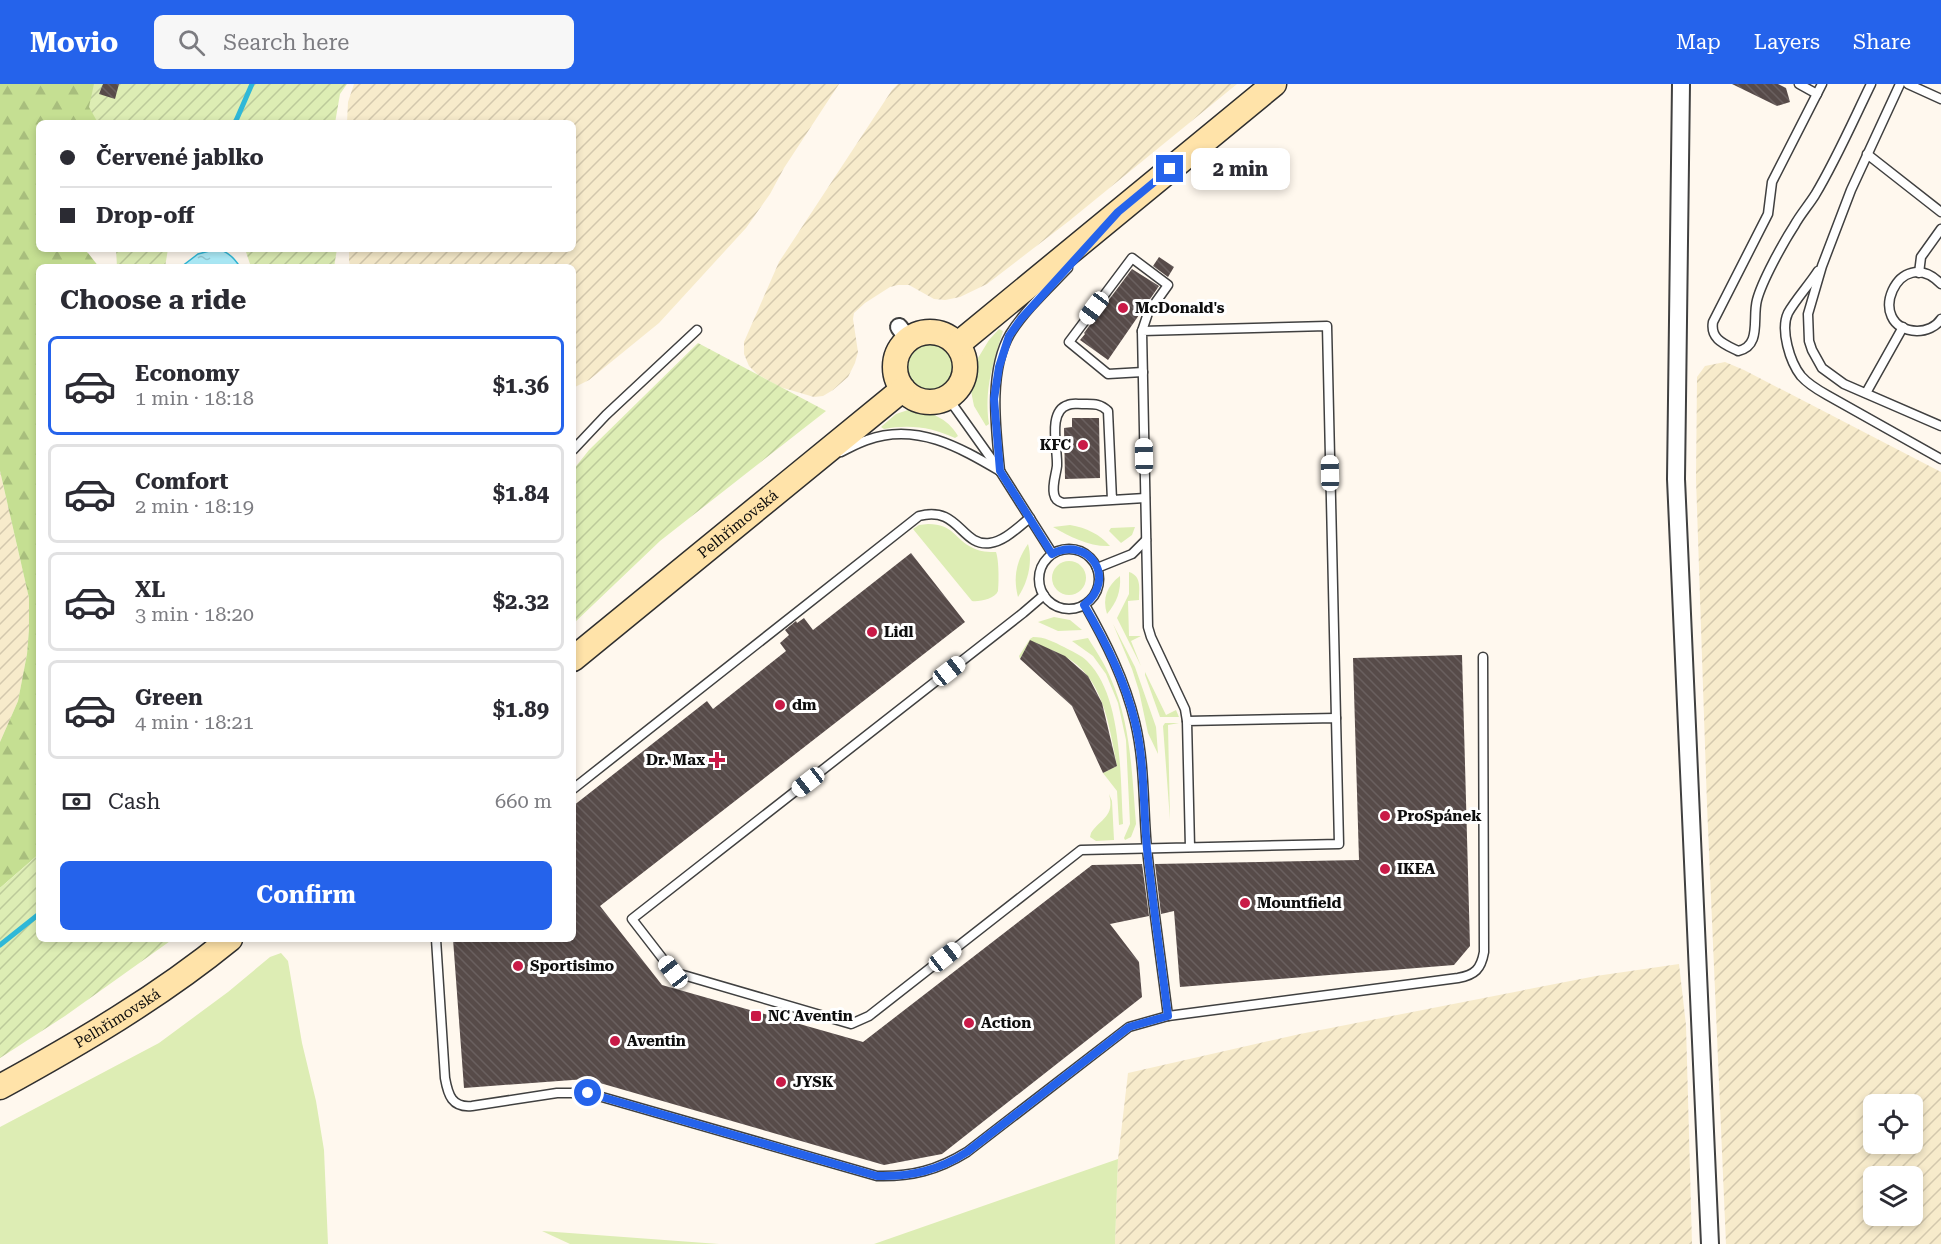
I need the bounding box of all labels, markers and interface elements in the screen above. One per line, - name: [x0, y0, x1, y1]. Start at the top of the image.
- search box: [154, 15, 574, 69]
- text: Movio: [30, 26, 118, 59]
- icon: search: [175, 26, 208, 59]
- text: Search here: [223, 30, 349, 55]
- text: Map: [1676, 30, 1721, 54]
- text: Layers: [1754, 30, 1820, 54]
- text: Share: [1853, 30, 1911, 54]
- text: Červené jablko: [96, 145, 264, 170]
- callout: 2 min: [1191, 148, 1290, 190]
- route end: [1156, 155, 1183, 182]
- text: 2 min: [1213, 157, 1268, 181]
- text: Drop-off: [96, 203, 194, 228]
- text: Choose a ride: [60, 284, 246, 316]
- car: [1076, 288, 1112, 328]
- place label: McDonald's: [1135, 299, 1225, 317]
- marker: McDonald's: [1116, 301, 1130, 315]
- icon: car: [63, 359, 117, 413]
- text: Economy: [135, 361, 239, 386]
- text: $1.36: [493, 373, 549, 398]
- text: 1 min · 18:18: [135, 386, 254, 410]
- place label: KFC: [1040, 436, 1071, 454]
- marker: KFC: [1076, 438, 1090, 452]
- car: [1135, 438, 1153, 474]
- car: [1321, 455, 1339, 491]
- icon: car: [63, 467, 117, 521]
- text: Comfort: [135, 469, 228, 494]
- text: $1.84: [493, 481, 549, 506]
- street label: Pelhřimovská: [694, 486, 782, 562]
- text: 2 min · 18:19: [135, 494, 254, 518]
- icon: car: [63, 575, 117, 629]
- text: XL: [135, 577, 165, 602]
- text: $2.32: [493, 589, 549, 614]
- text: 3 min · 18:20: [135, 602, 254, 626]
- place label: Lidl: [884, 623, 914, 641]
- marker: Lidl: [865, 625, 879, 639]
- car: [929, 653, 969, 689]
- icon: car: [63, 683, 117, 737]
- text: Green: [135, 685, 203, 710]
- place label: dm: [792, 696, 817, 714]
- text: $1.89: [493, 697, 549, 722]
- marker: dm: [773, 698, 787, 712]
- text: 4 min · 18:21: [135, 710, 254, 734]
- place label: Dr. Max: [646, 751, 705, 769]
- marker: Dr. Max: [710, 753, 724, 767]
- car: [788, 764, 828, 800]
- icon: cash: [60, 785, 93, 818]
- text: Cash: [108, 789, 160, 814]
- text: 660 m: [495, 789, 552, 813]
- place label: ProSpánek: [1397, 807, 1482, 825]
- marker: ProSpánek: [1378, 809, 1392, 823]
- place label: IKEA: [1397, 860, 1436, 878]
- button: Confirm: [60, 861, 552, 930]
- marker: IKEA: [1378, 862, 1392, 876]
- place label: Mountfield: [1257, 894, 1341, 912]
- marker: Mountfield: [1238, 896, 1252, 910]
- car: [925, 939, 965, 975]
- car: [655, 952, 691, 992]
- place label: Sportisimo: [530, 957, 615, 975]
- marker: Sportisimo: [511, 959, 525, 973]
- street label: Pelhřimovská: [71, 984, 164, 1052]
- place label: NC Aventin: [768, 1007, 853, 1025]
- marker: NC Aventin: [749, 1009, 763, 1023]
- place label: Action: [981, 1014, 1031, 1032]
- marker: Action: [962, 1016, 976, 1030]
- place label: Aventin: [627, 1032, 686, 1050]
- marker: Aventin: [608, 1034, 622, 1048]
- place label: JYSK: [793, 1073, 834, 1091]
- marker: JYSK: [774, 1075, 788, 1089]
- route start: [574, 1079, 601, 1106]
- map controls: [1863, 1094, 1923, 1226]
- button: locate: [1863, 1094, 1923, 1154]
- button: layers: [1863, 1166, 1923, 1226]

